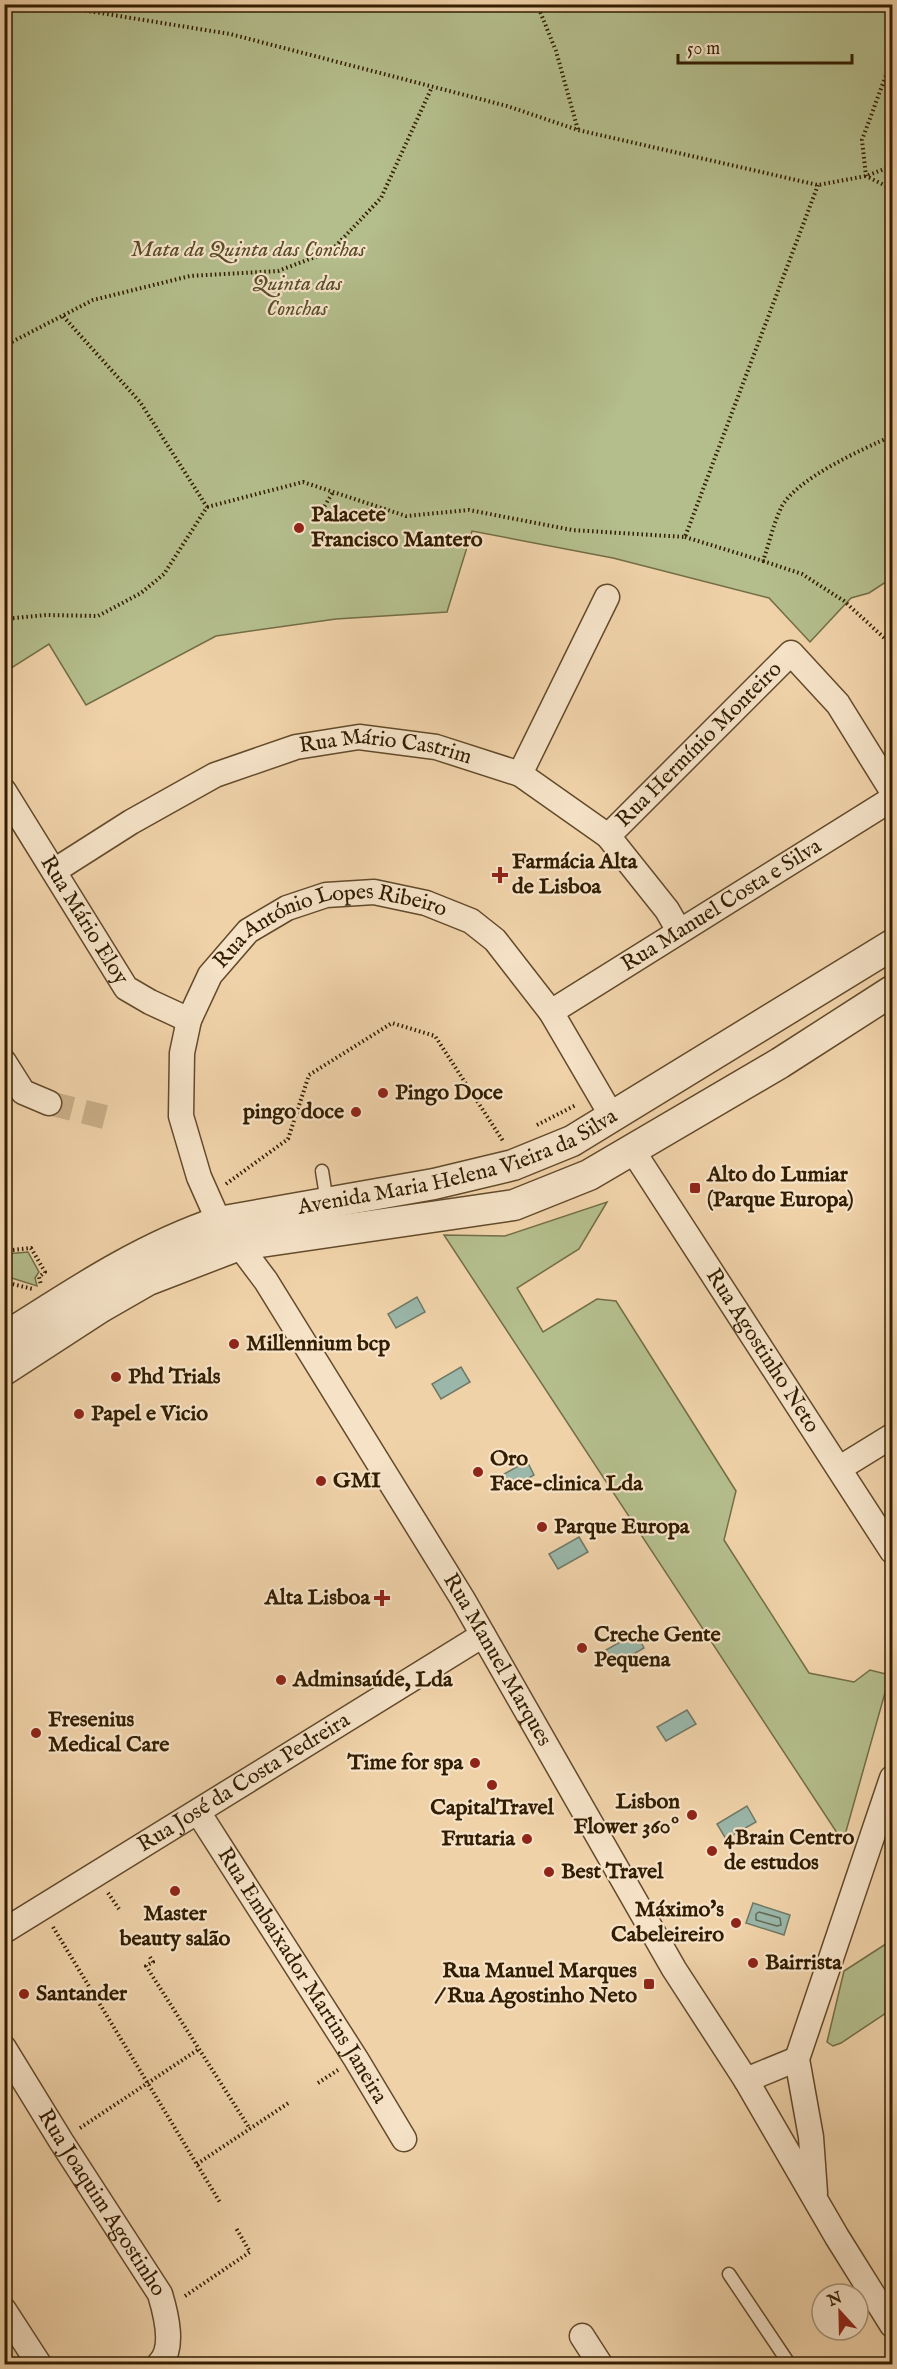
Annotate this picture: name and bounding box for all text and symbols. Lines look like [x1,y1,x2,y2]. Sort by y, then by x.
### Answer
scale bar [678,27,852,65]
text: 50 m [687,38,720,61]
park label: Mata da Quinta das Conchas [131,236,366,264]
park label: Quinta das Conchas [252,270,343,323]
place label: Palacete Francisco Mantero [311,501,483,554]
marker: Palacete Francisco Mantero [292,521,306,535]
street label: Rua Hermínio Monteiro [610,656,788,834]
street label: Rua Mário Castrim [297,723,475,772]
street label: Rua Manuel Costa e Silva [616,832,827,979]
place label: Farmácia Alta de Lisboa [512,848,638,901]
street label: Rua Mário Eloy [33,850,135,990]
marker: Farmácia Alta de Lisboa [493,868,507,882]
street label: Rua António Lopes Ribeiro [207,878,451,975]
place label: Pingo Doce [395,1079,503,1107]
marker: Pingo Doce [376,1086,390,1100]
place label: pingo doce [242,1098,344,1126]
street label: Avenida Maria Helena Vieira da Silva [294,1102,623,1222]
marker: pingo doce [349,1105,363,1119]
place label: Alto do Lumiar (Parque Europa) [706,1161,854,1214]
marker: Alto do Lumiar (Parque Europa) [688,1181,702,1195]
street label: Rua Agostinho Neto [699,1263,826,1438]
place label: Millennium bcp [246,1330,390,1358]
marker: Millennium bcp [227,1337,241,1351]
place label: Phd Trials [128,1363,221,1391]
marker: Phd Trials [109,1370,123,1384]
place label: Papel e Vicio [91,1400,208,1428]
marker: Papel e Vicio [72,1407,86,1421]
place label: Oro Face-clinica Lda [490,1445,643,1498]
marker: Oro Face-clinica Lda [471,1465,485,1479]
place label: GMI [333,1467,381,1495]
marker: GMI [314,1474,328,1488]
place label: Parque Europa [554,1513,690,1541]
marker: Parque Europa [535,1520,549,1534]
street label: Rua Manuel Marques [436,1568,558,1752]
place label: Alta Lisboa [264,1584,370,1612]
marker: Alta Lisboa [375,1591,389,1605]
place label: Creche Gente Pequena [594,1621,721,1674]
marker: Creche Gente Pequena [575,1641,589,1655]
place label: Adminsaúde, Lda [292,1666,453,1694]
marker: Adminsaúde, Lda [274,1673,288,1687]
place label: Fresenius Medical Care [48,1706,169,1759]
street label: Rua José da Costa Pedreira [133,1706,356,1859]
marker: Fresenius Medical Care [29,1726,43,1740]
place label: Time for spa [347,1749,463,1777]
marker: Time for spa [468,1756,482,1770]
marker: CapitalTravel [485,1778,499,1792]
place label: Lisbon Flower 360º [573,1788,680,1841]
place label: CapitalTravel [430,1794,555,1822]
marker: Lisbon Flower 360º [685,1808,699,1822]
place label: 4Brain Centro de estudos [724,1824,854,1877]
place label: Frutaria [441,1825,515,1853]
marker: Frutaria [520,1832,534,1846]
street label: Rua Embaixador Martins Janeira [211,1842,394,2109]
marker: 4Brain Centro de estudos [705,1844,719,1858]
place label: Best Travel [561,1858,664,1886]
marker: Best Travel [542,1865,556,1879]
marker: Master beauty salão [168,1884,182,1898]
place label: Máximo's Cabeleireiro [611,1896,724,1949]
place label: Master beauty salão [119,1900,230,1953]
marker: Máximo's Cabeleireiro [729,1916,743,1930]
place label: Bairrista [765,1949,842,1977]
marker: Bairrista [746,1956,760,1970]
place label: Rua Manuel Marques / Rua Agostinho Neto [434,1957,637,2010]
marker: Rua Manuel Marques / Rua Agostinho Neto [642,1977,656,1991]
place label: Santander [36,1980,128,2008]
marker: Santander [17,1987,31,2001]
street label: Rua Joaquim Agostinho [31,2104,172,2302]
north arrow [810,2282,870,2342]
text: N [824,2288,845,2312]

